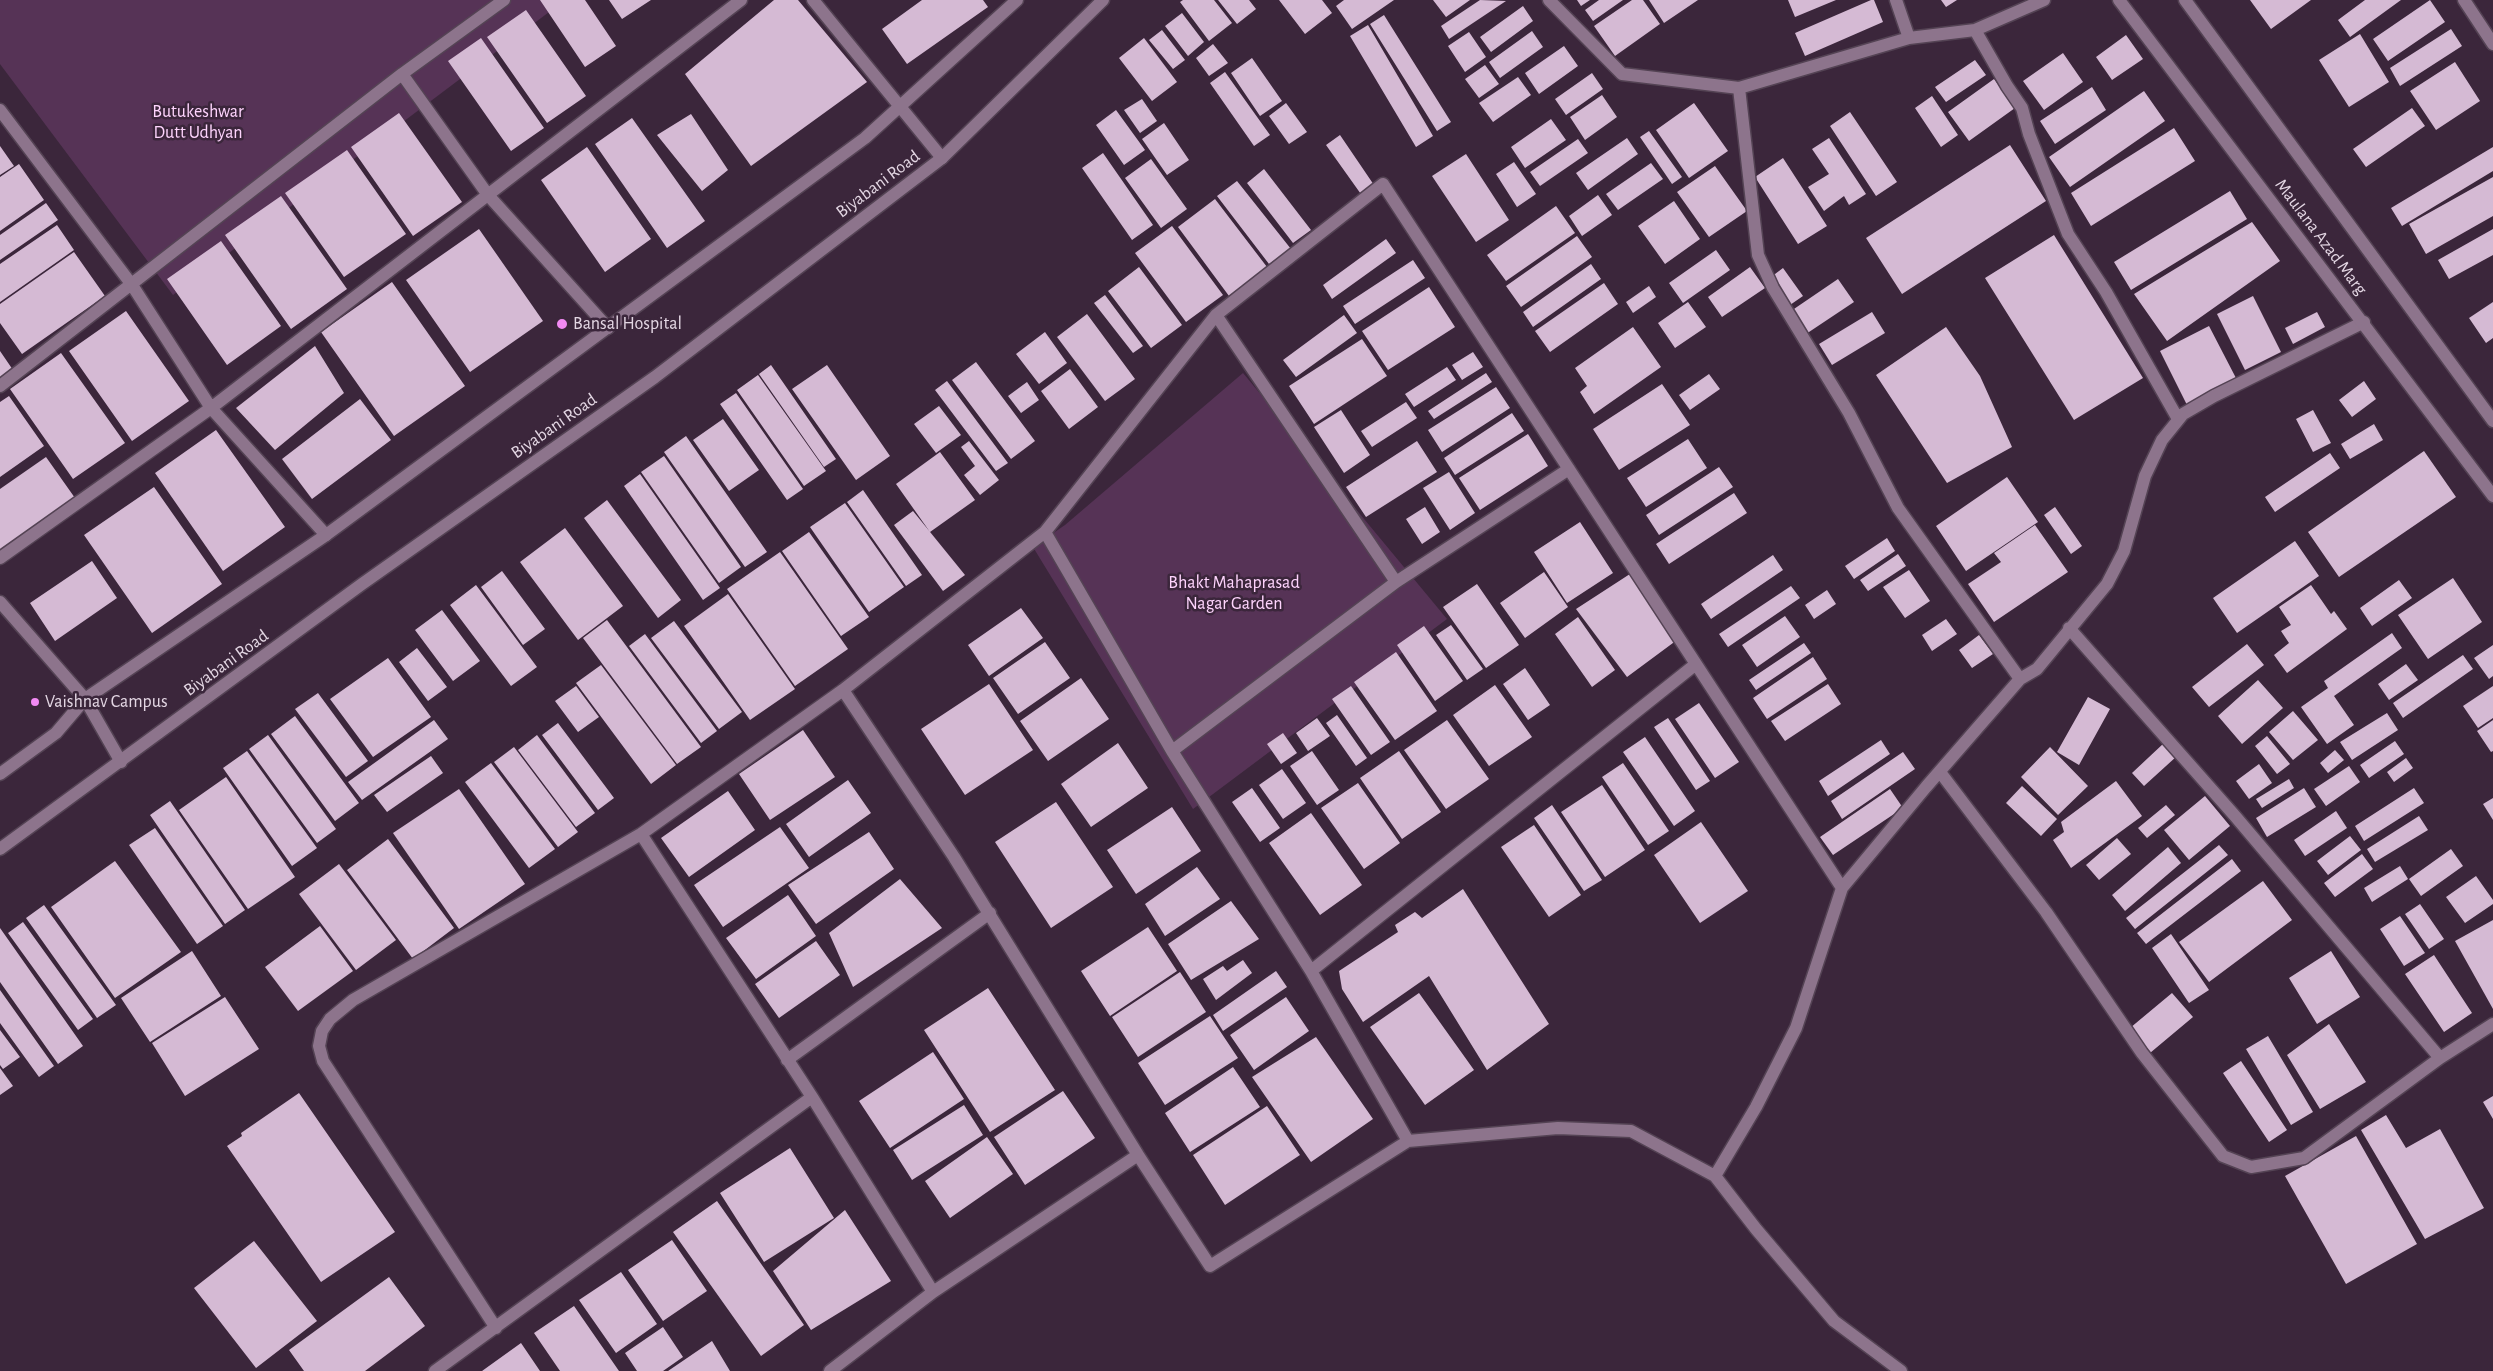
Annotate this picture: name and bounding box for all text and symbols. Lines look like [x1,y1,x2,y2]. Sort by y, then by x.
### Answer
park label: Butukeshwar Dutt Udhyan [152,101,244,144]
street label: Biyabani Road [832,145,924,223]
street label: Maulana Azad Marg [2270,175,2372,299]
place label: Bansal Hospital [573,313,682,335]
marker: Bansal Hospital [555,317,569,331]
street label: Biyabani Road [507,389,601,463]
park label: Bhakt Mahaprasad Nagar Garden [1168,572,1300,614]
street label: Biyabani Road [179,625,273,701]
place label: Vaishnav Campus [45,691,168,713]
marker: Vaishnav Campus [29,696,41,708]

